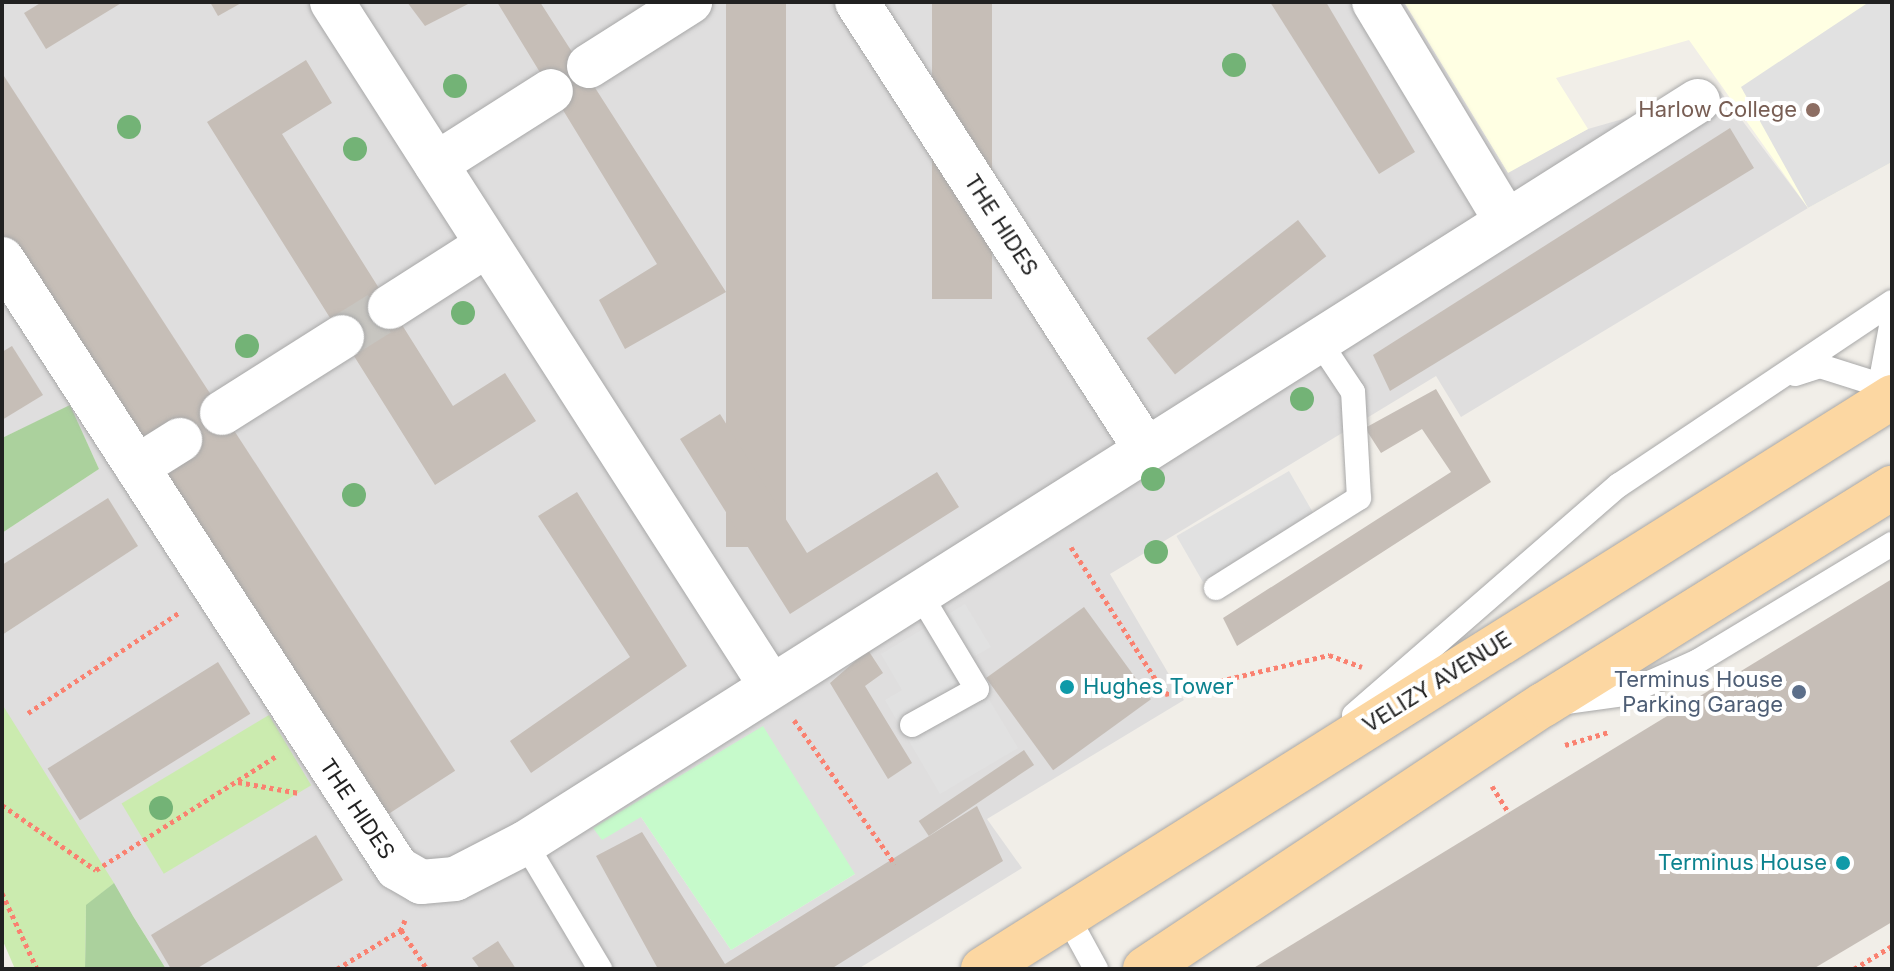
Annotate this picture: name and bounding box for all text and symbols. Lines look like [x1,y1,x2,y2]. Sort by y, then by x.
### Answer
place label: Harlow College [1638,97,1797,123]
marker: Harlow College [1804,101,1822,119]
street label: THE HIDES [958,169,1044,281]
street label: VELIZY AVENUE [1358,626,1516,738]
place label: Terminus House Parking Garage [1614,666,1783,718]
place label: Hughes Tower [1083,674,1233,700]
marker: Hughes Tower [1058,678,1076,696]
marker: Terminus House Parking Garage [1790,683,1808,701]
street label: THE HIDES [314,754,400,864]
place label: Terminus House [1658,850,1827,876]
marker: Terminus House [1834,854,1852,872]

